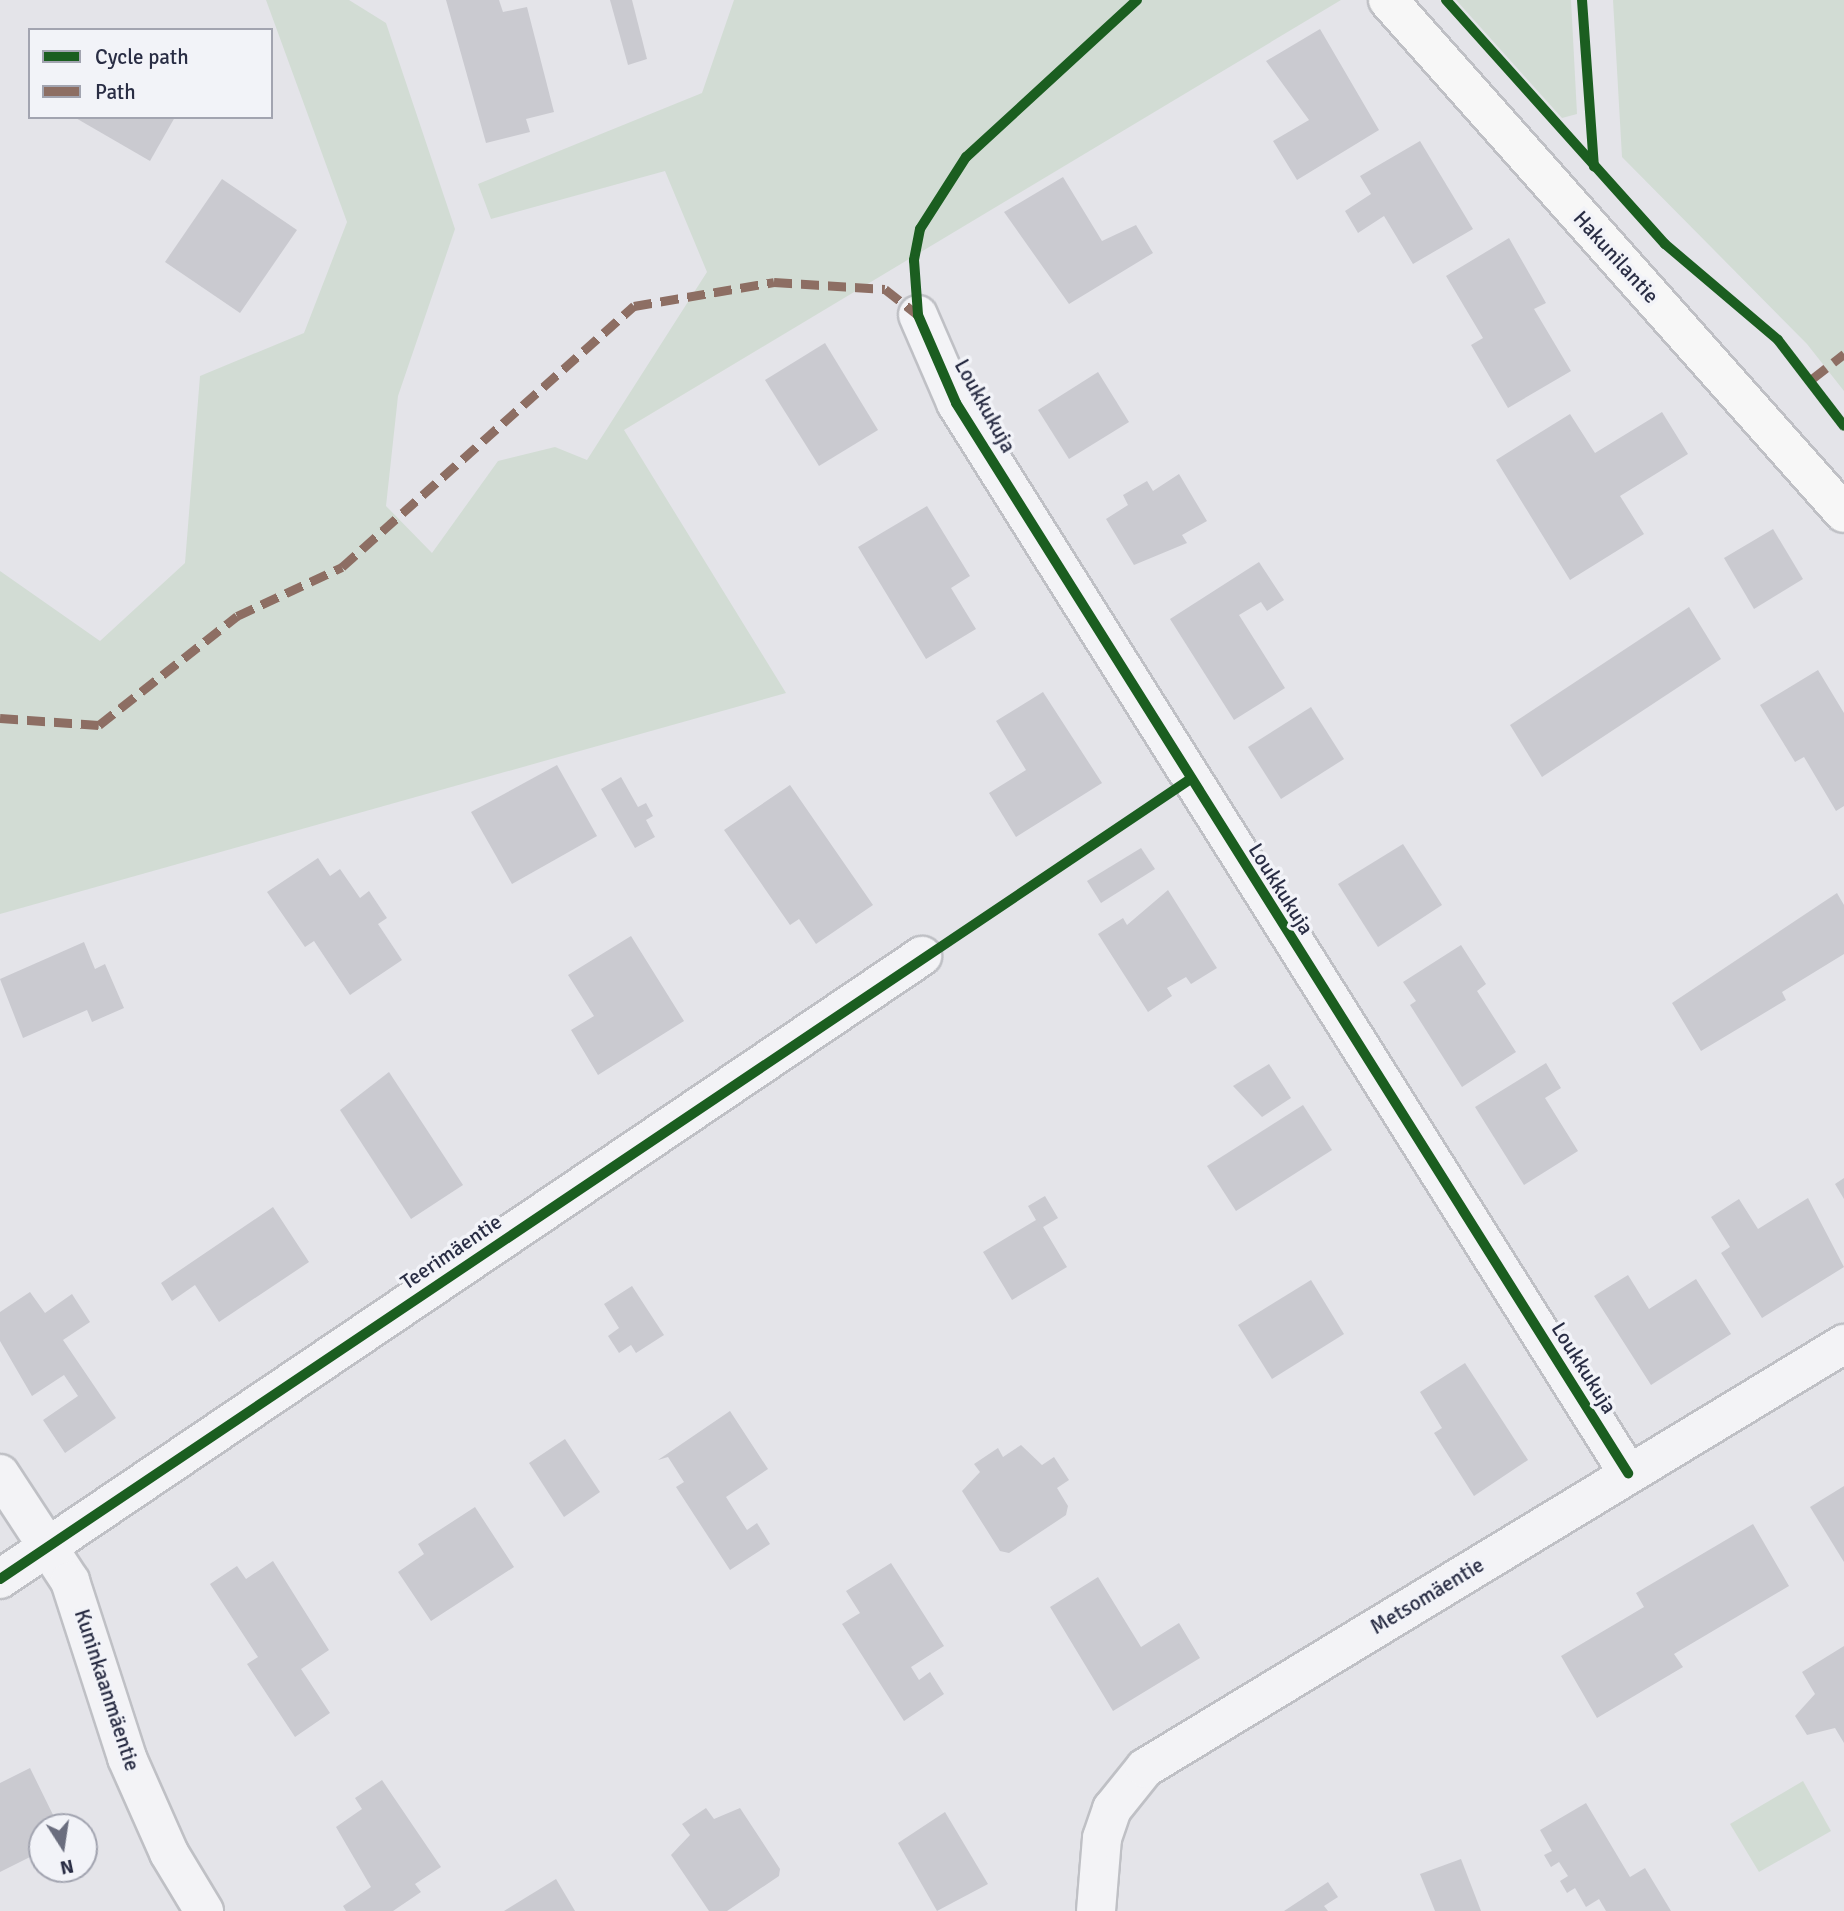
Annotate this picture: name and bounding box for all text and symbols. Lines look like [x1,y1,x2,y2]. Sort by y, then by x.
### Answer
legend [28,28,273,119]
text: Cycle path [95,44,189,70]
text: Path [95,79,136,105]
street label: Hakunilantie [1568,206,1664,308]
street label: Loukkukuja [949,355,1021,457]
street label: Loukkukuja [1243,839,1319,939]
street label: Teerimäentie [396,1209,506,1295]
street label: Loukkukuja [1546,1318,1622,1418]
street label: Metsomäentie [1366,1552,1488,1640]
street label: Kuninkaanmäentie [69,1606,145,1774]
north arrow [28,1813,98,1883]
text: N [58,1853,76,1880]

